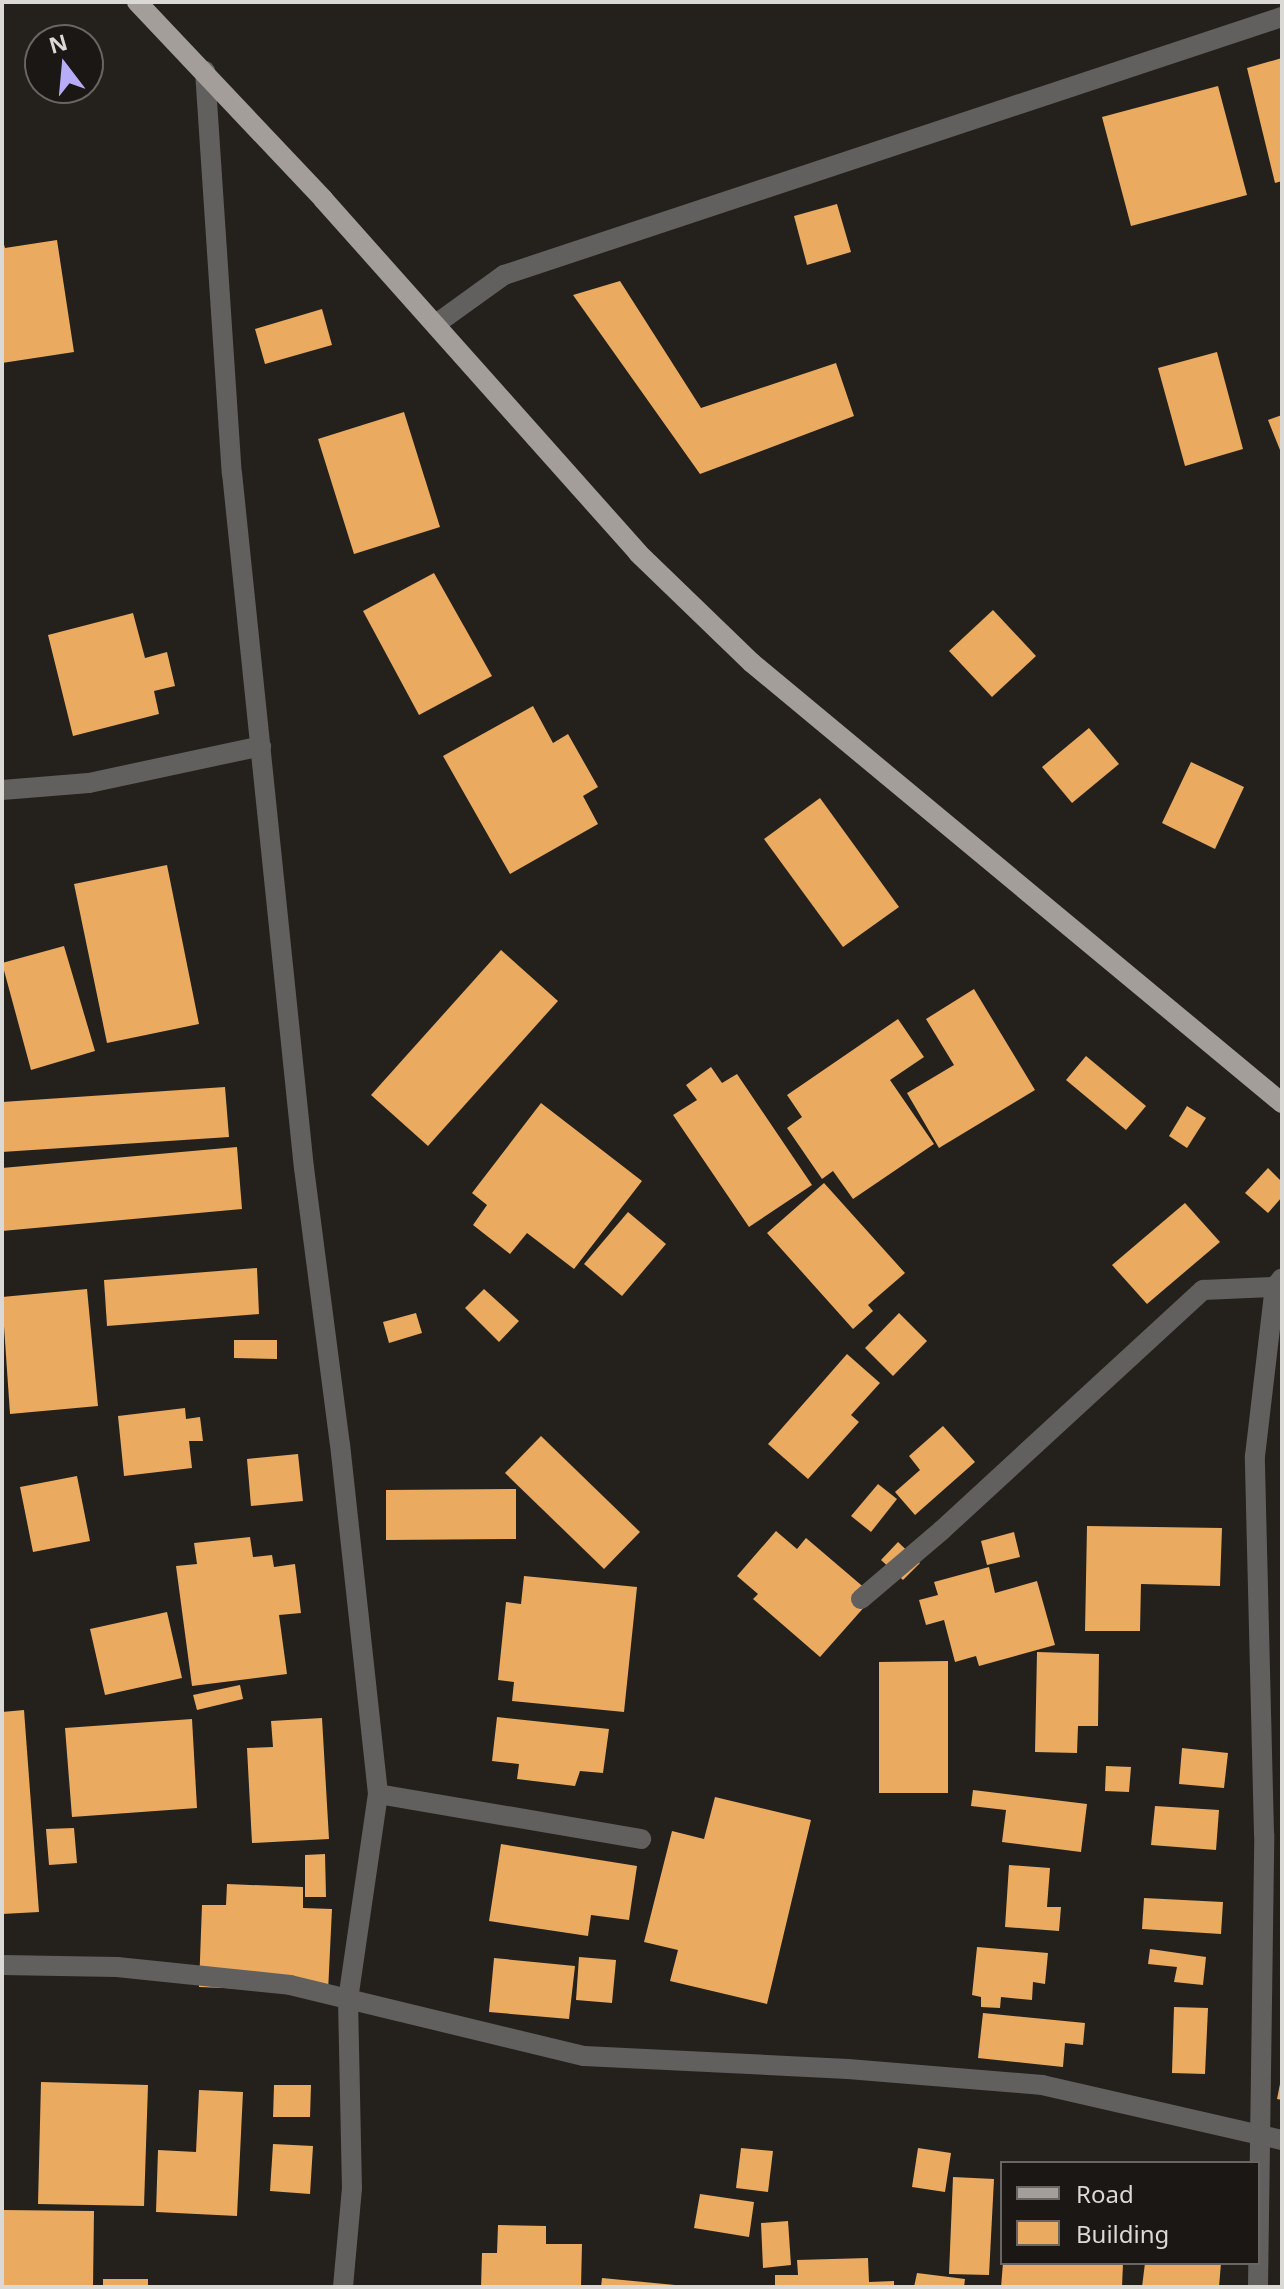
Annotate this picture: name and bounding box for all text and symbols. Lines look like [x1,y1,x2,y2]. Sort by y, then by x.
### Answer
north arrow [24,24,104,104]
text: N [45,26,71,60]
legend [1000,2161,1260,2265]
text: Road [1076,2177,1134,2210]
text: Building [1076,2217,1169,2250]

